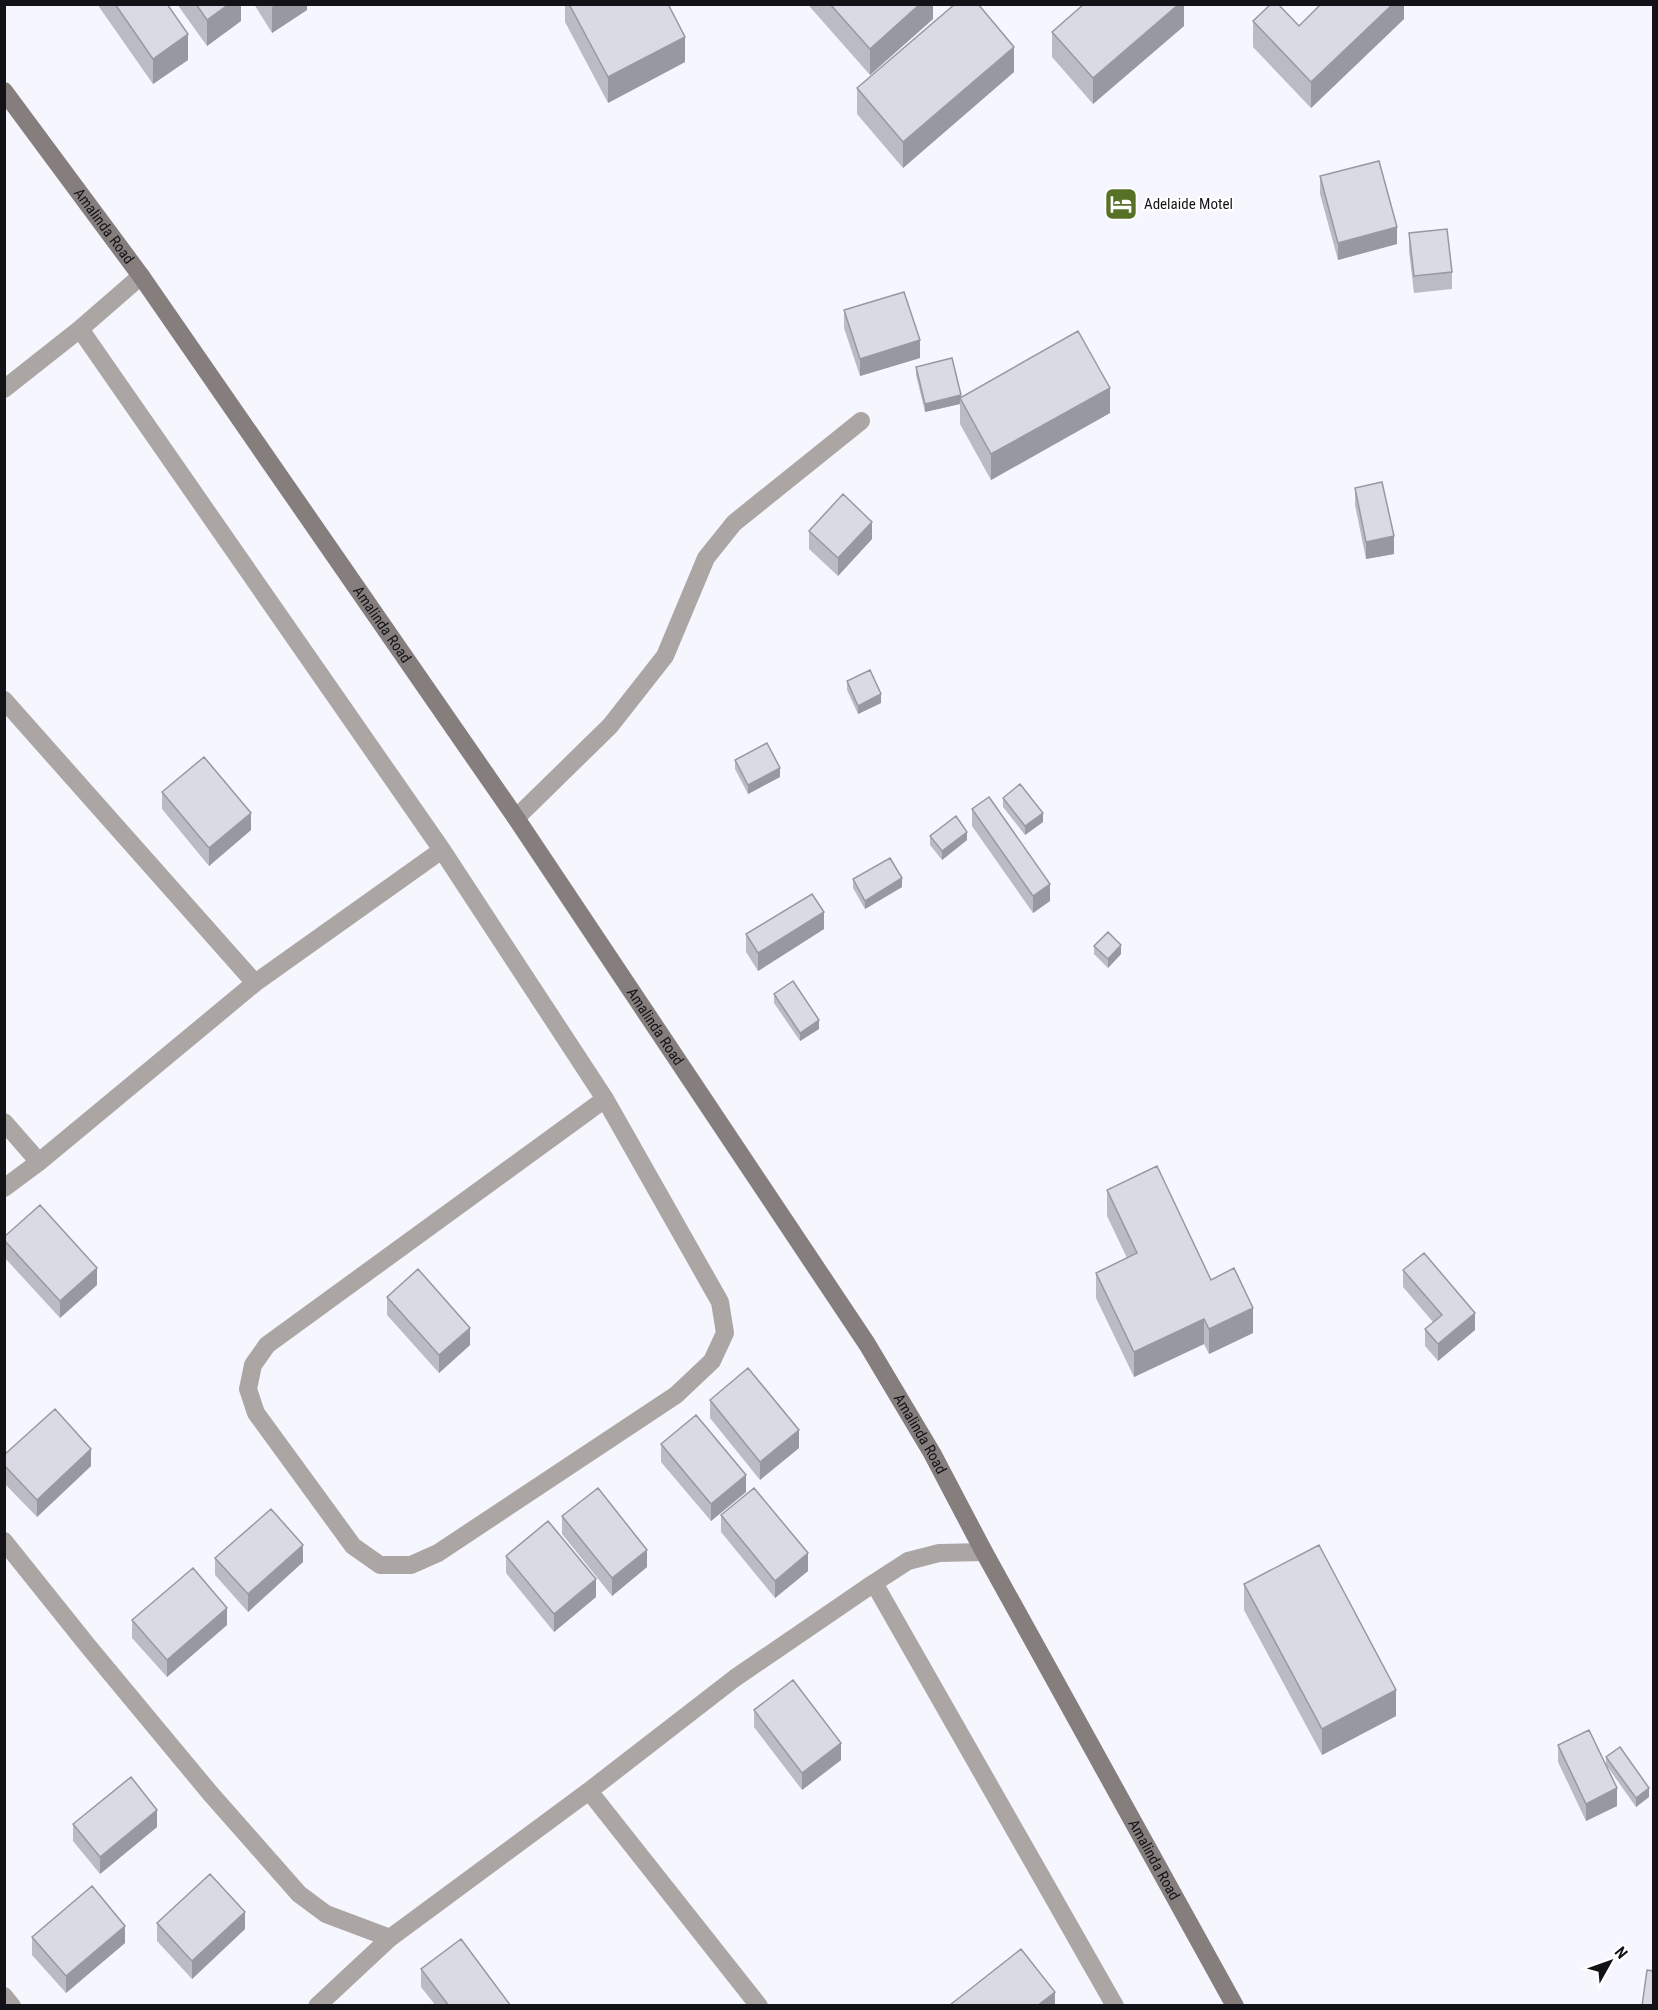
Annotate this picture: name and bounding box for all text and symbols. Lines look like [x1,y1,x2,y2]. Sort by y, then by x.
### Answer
street label: Amalinda Road [70,185,138,267]
hotel icon: Adelaide Motel [1103,186,1139,222]
place label: Adelaide Motel [1144,195,1233,213]
street label: Amalinda Road [349,583,415,666]
street label: Amalinda Road [623,984,688,1069]
street label: Amalinda Road [890,1391,950,1477]
street label: Amalinda Road [1125,1816,1184,1903]
north arrow [1580,1932,1640,1992]
text: N [1611,1943,1632,1963]

